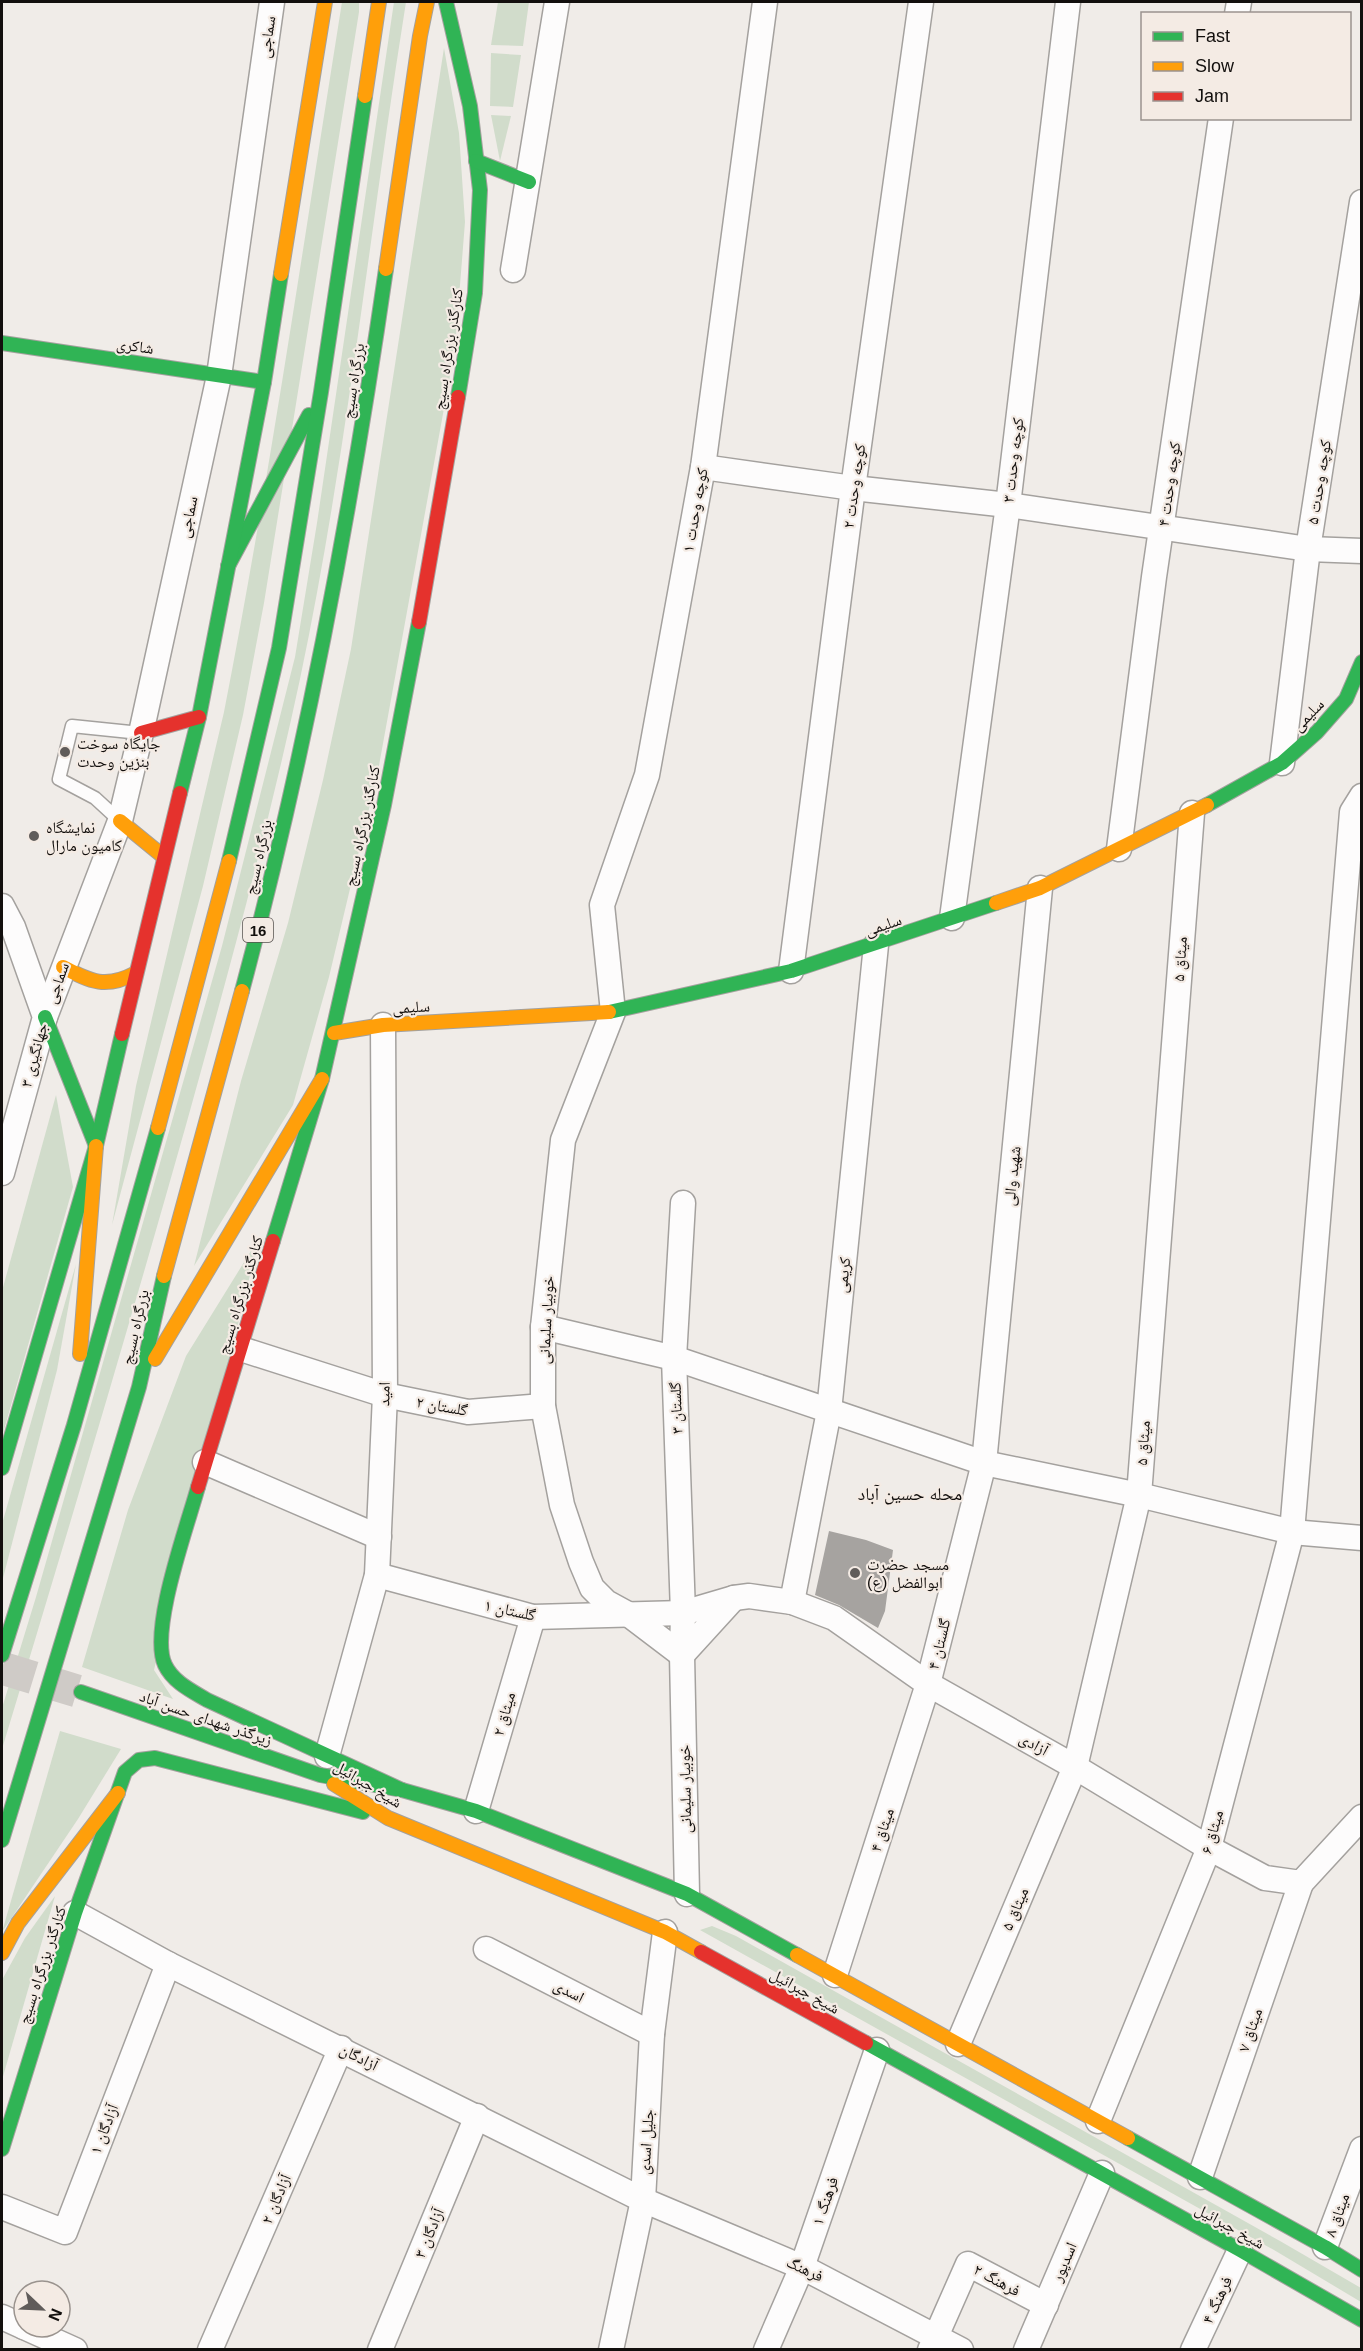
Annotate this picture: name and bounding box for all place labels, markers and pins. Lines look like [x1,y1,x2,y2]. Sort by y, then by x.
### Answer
place label: جایگاه سوخت بنزین وحدت [77,735,160,772]
marker: جایگاه سوخت بنزین وحدت [58,745,72,759]
place label: نمایشگاه کامیون مارال [46,819,122,856]
marker: نمایشگاه کامیون مارال [27,829,41,843]
place label: مسجد حضرت ابوالفضل (ع) [867,1556,949,1593]
marker: مسجد حضرت ابوالفضل (ع) [848,1566,862,1580]

